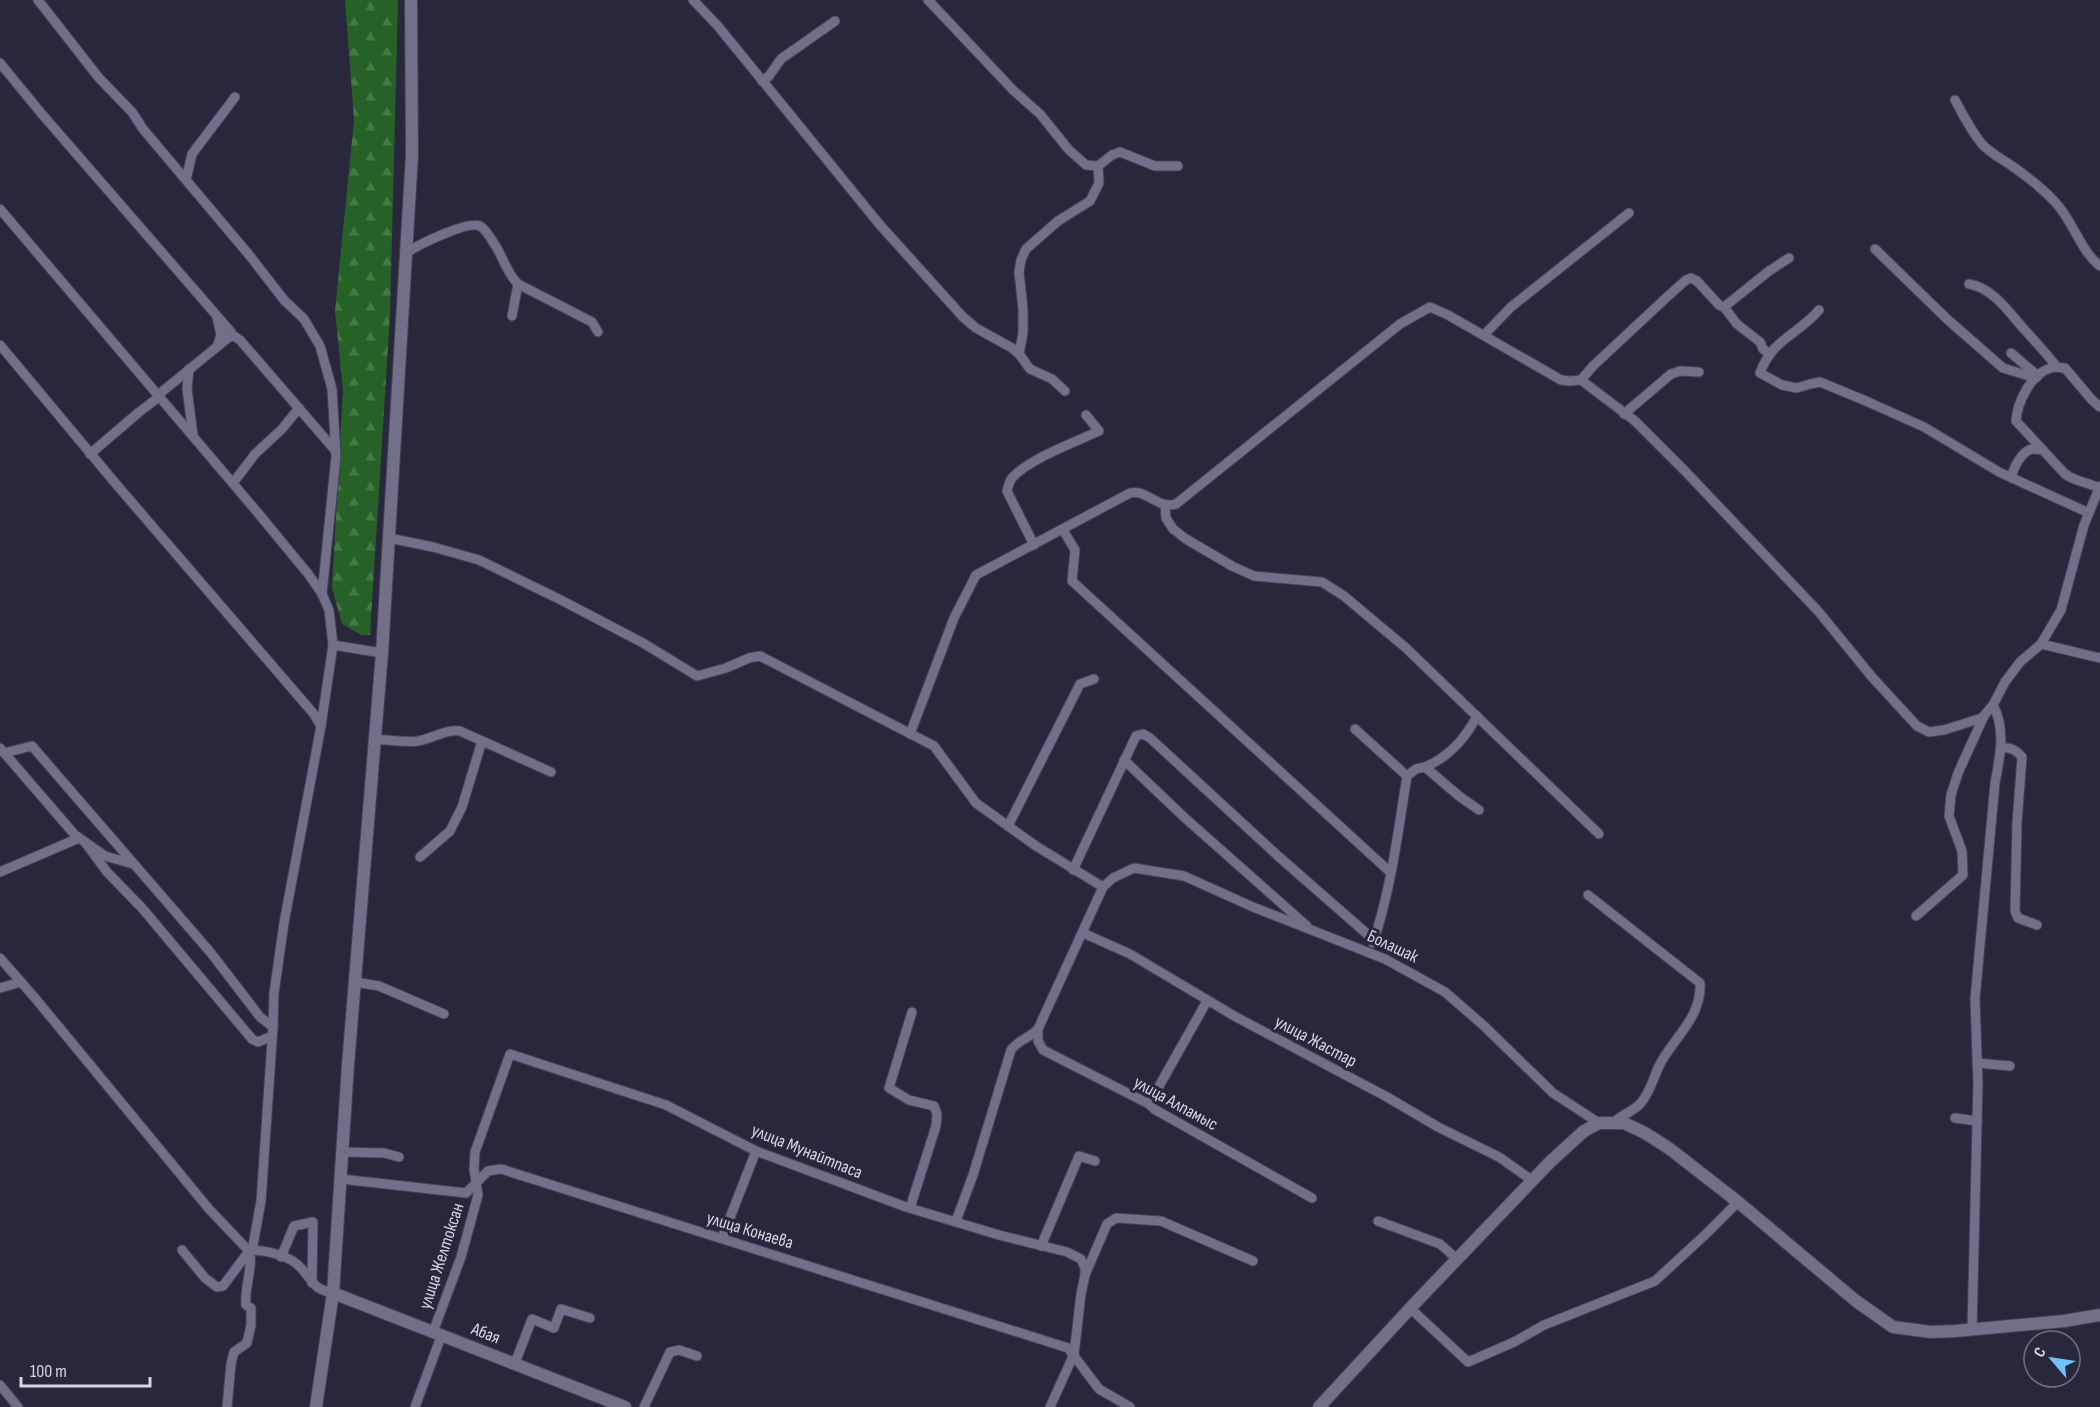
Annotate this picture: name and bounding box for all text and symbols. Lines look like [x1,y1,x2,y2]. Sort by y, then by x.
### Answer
street label: Болашак [1364,926,1422,967]
street label: улица Жастар [1271,1011,1360,1072]
street label: улица Алпамыс [1130,1072,1222,1135]
street label: улица Мунайтпаса [748,1120,865,1183]
street label: улица Желтоксан [414,1200,468,1312]
street label: улица Конаева [704,1207,796,1254]
street label: Абая [468,1318,503,1349]
north arrow [2022,1329,2082,1389]
text: С [2030,1344,2050,1361]
scale bar [21,1350,150,1388]
text: 100 m [30,1361,67,1382]

